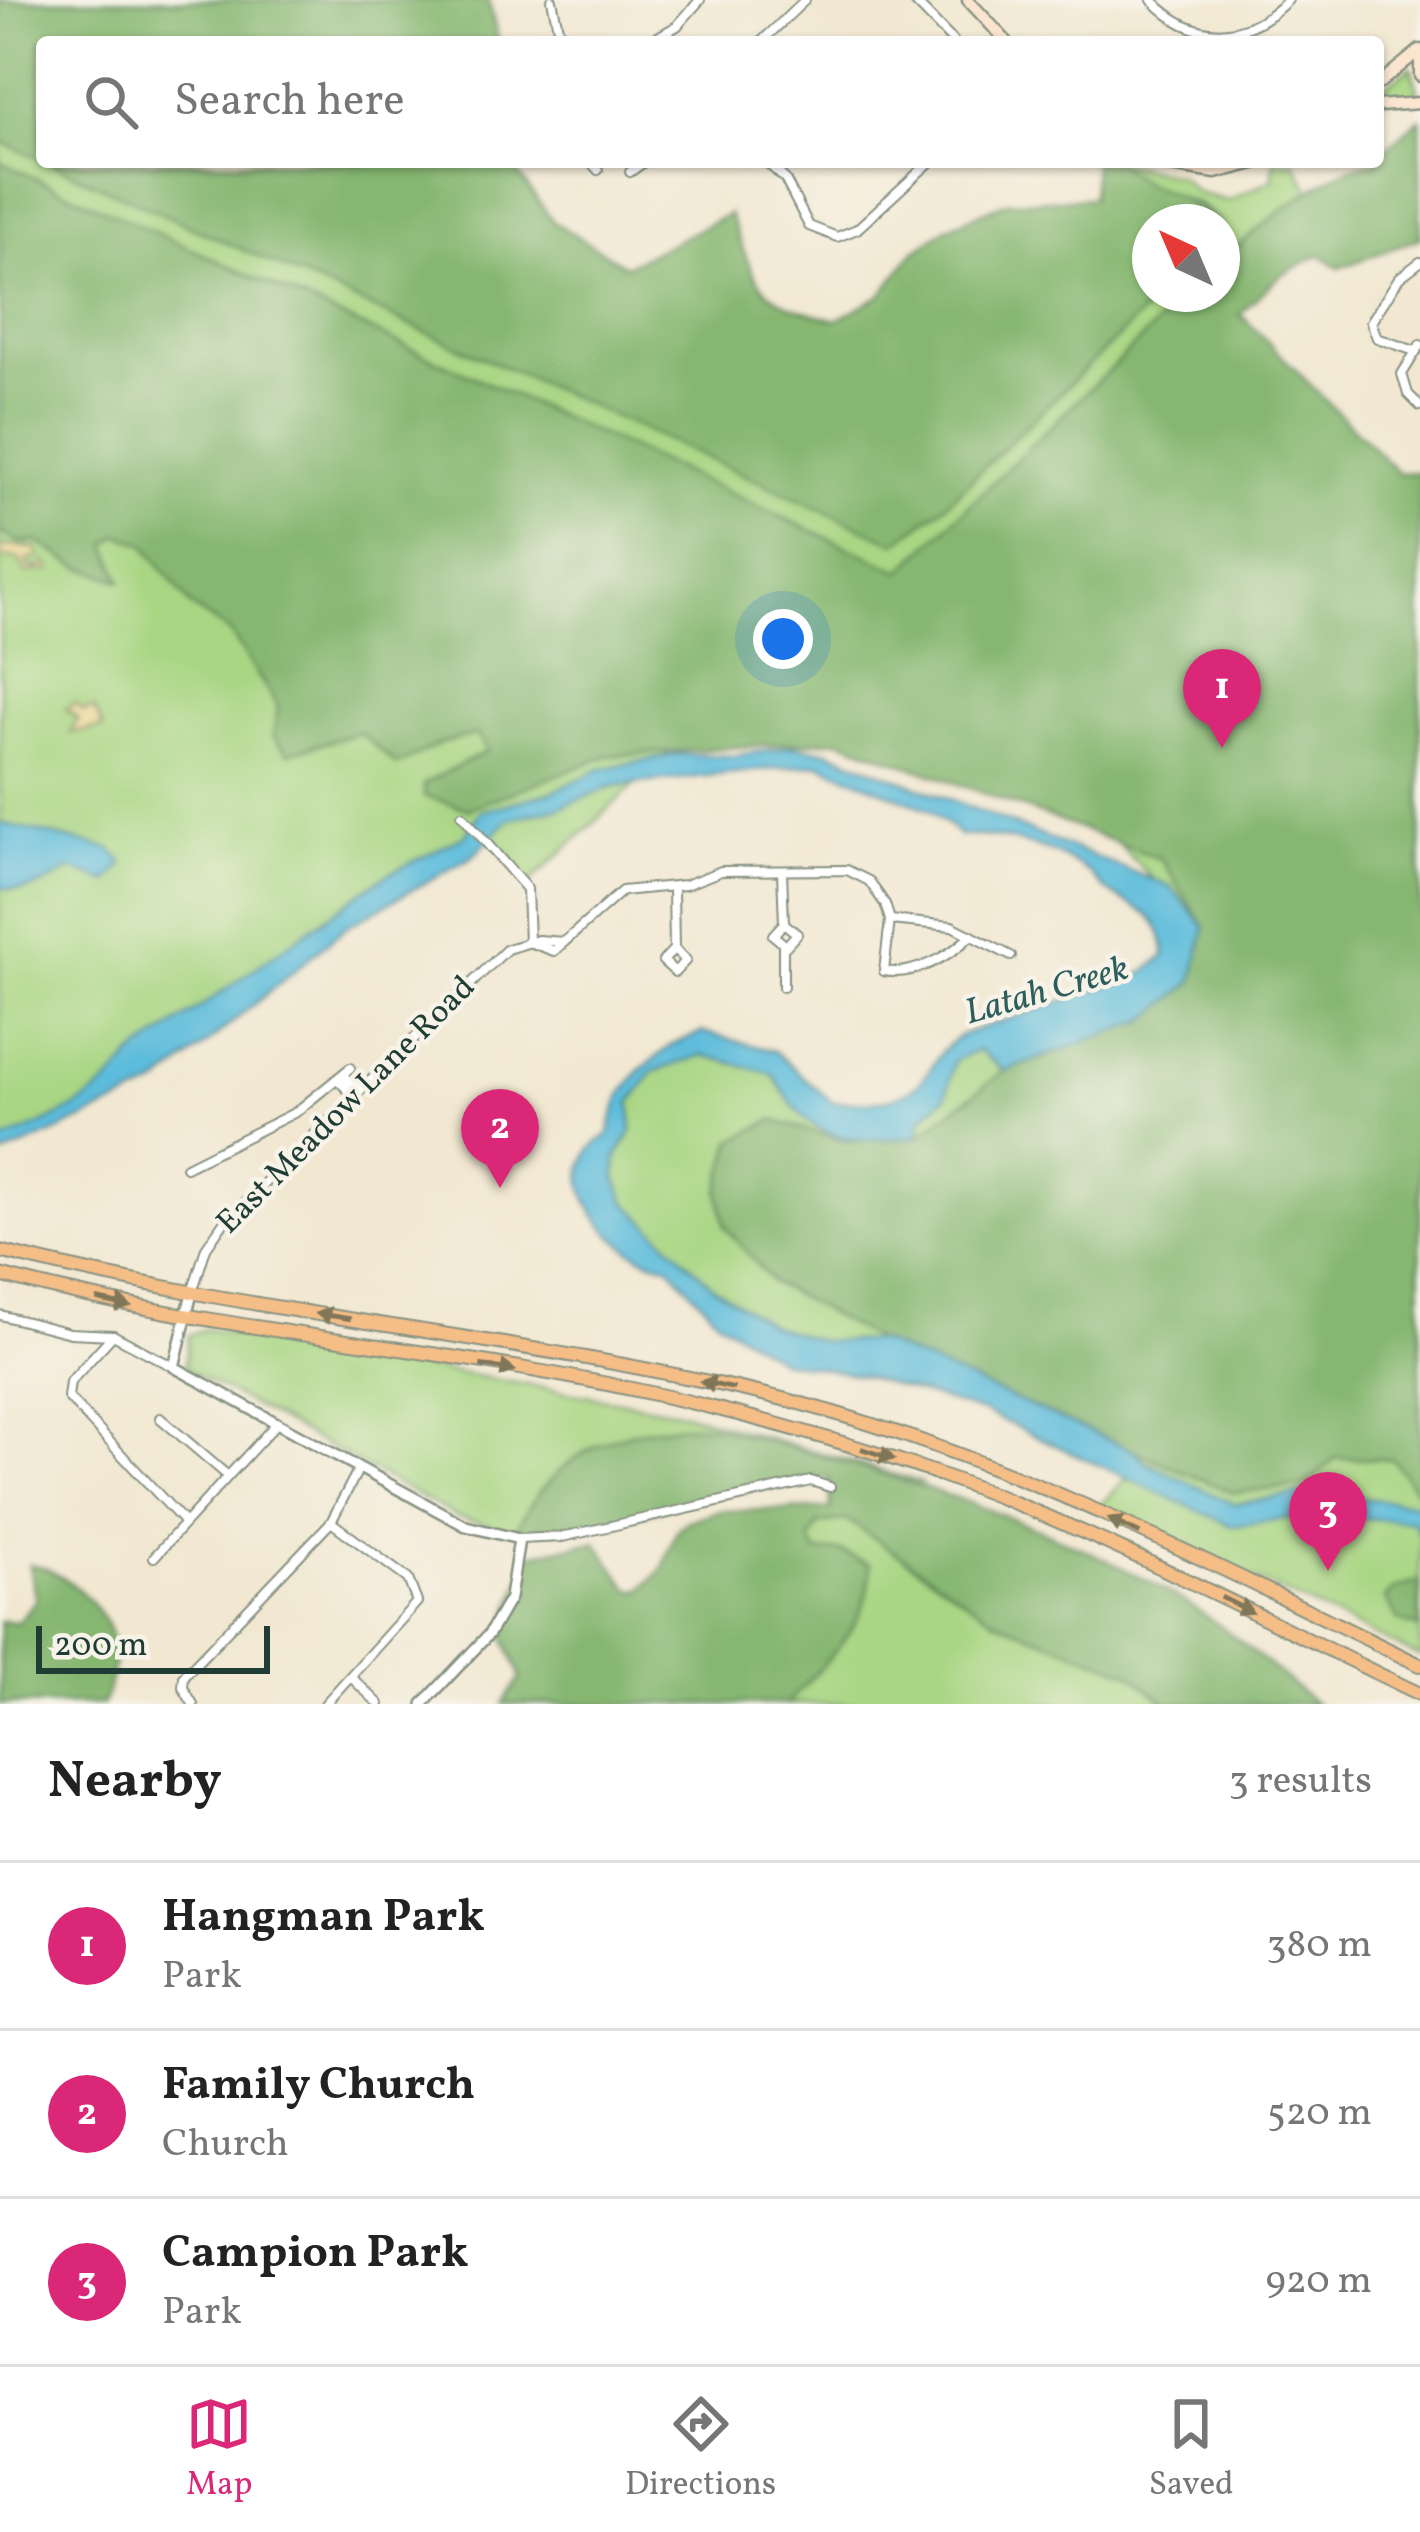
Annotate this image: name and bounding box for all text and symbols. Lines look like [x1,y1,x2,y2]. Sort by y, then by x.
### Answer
search box [36,36,1384,168]
icon: search [78,69,144,135]
text: Search here [174,71,405,134]
north arrow [1132,204,1240,312]
your location [753,609,813,669]
pin: 1 [1183,649,1261,748]
water label: Latah Creek [959,945,1135,1039]
street label: East Meadow Lane Road [207,966,487,1246]
pin: 2 [461,1089,539,1188]
one-way arrow [95,1294,133,1313]
one-way arrow [314,1306,351,1325]
one-way arrow [480,1359,517,1378]
one-way arrow [697,1374,735,1393]
one-way arrow [860,1445,897,1464]
pin: 3 [1289,1472,1367,1571]
one-way arrow [1106,1516,1141,1536]
one-way arrow [1220,1595,1254,1615]
scale bar [36,1620,270,1673]
text: 200 m [54,1624,148,1670]
text: Nearby [48,1747,222,1818]
text: 3 results [1229,1755,1372,1809]
text: Hangman Park [162,1887,485,1950]
text: 1 [79,1919,95,1973]
text: 380 m [1266,1919,1372,1973]
text: Park [162,1950,242,2004]
text: Family Church [162,2055,475,2118]
text: 2 [77,2087,97,2141]
text: 520 m [1267,2087,1372,2141]
text: Church [162,2118,289,2172]
text: Campion Park [162,2223,469,2286]
text: 3 [77,2255,97,2309]
text: 920 m [1265,2255,1372,2309]
text: Park [162,2286,242,2340]
tab: Map [186,2391,252,2509]
tab: Directions [625,2391,776,2509]
tab: Saved [1149,2391,1234,2509]

